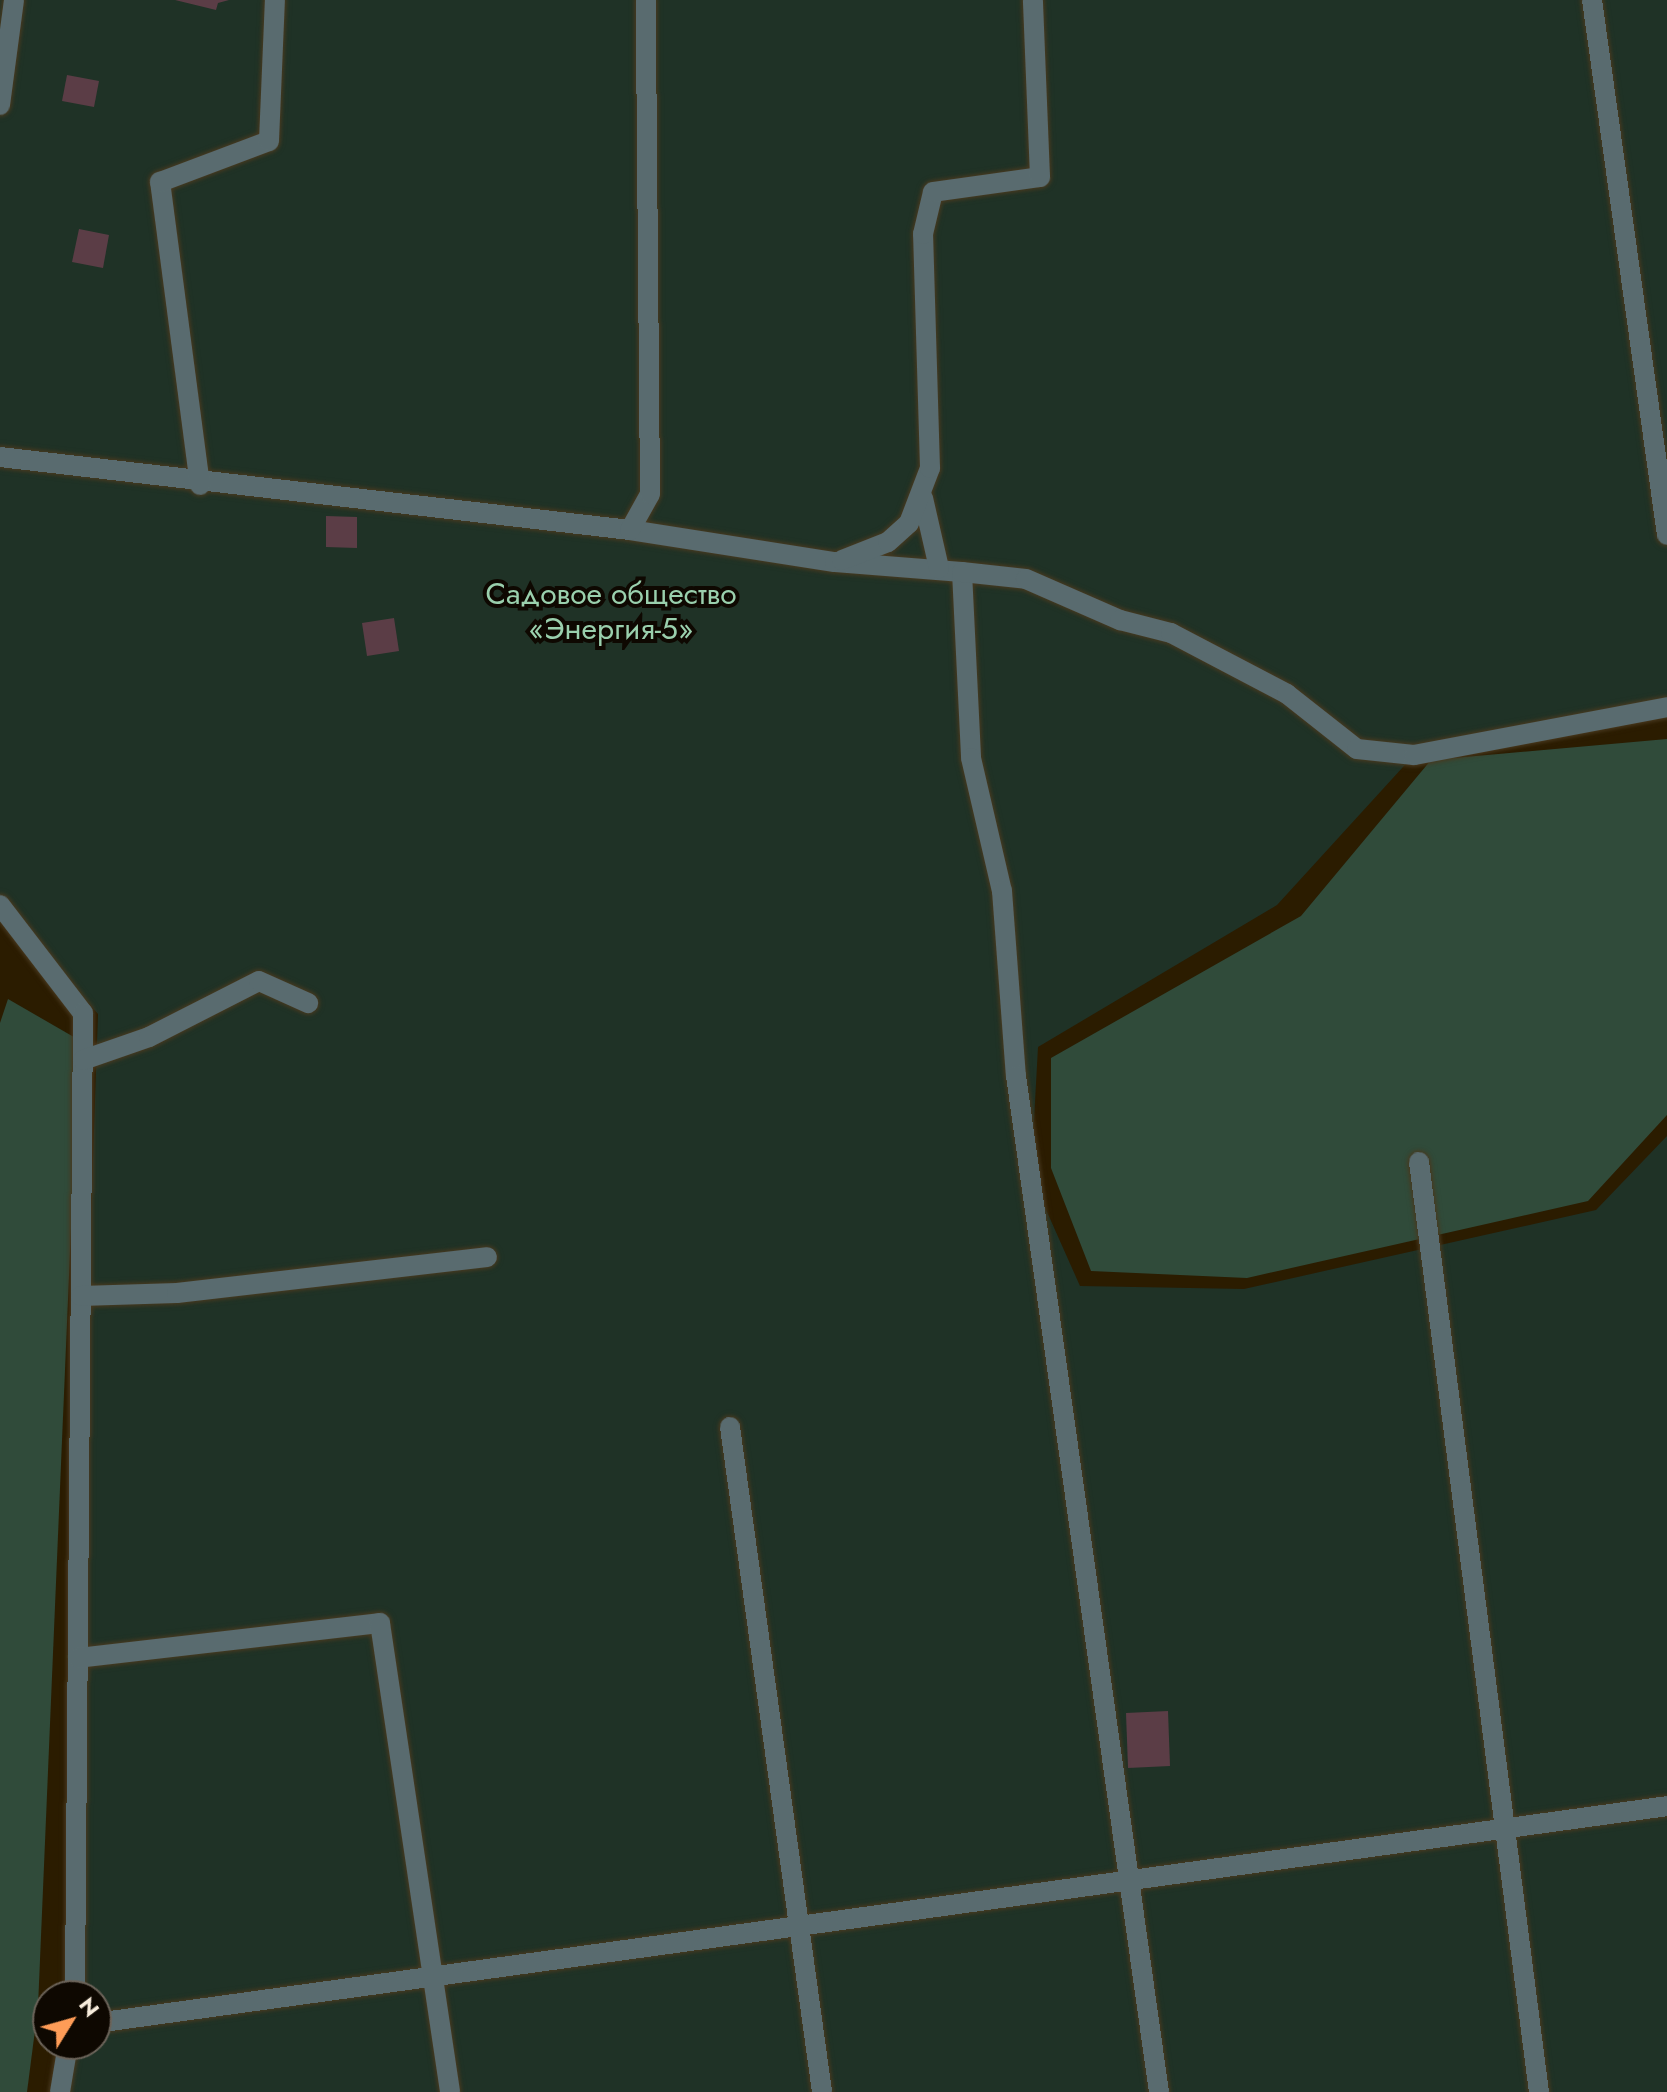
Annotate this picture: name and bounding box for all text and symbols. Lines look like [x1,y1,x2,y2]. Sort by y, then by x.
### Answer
park label: Садовое общество «Энергия-5» [485,576,737,646]
north arrow [32,1980,112,2060]
text: N [72,1990,108,2023]

